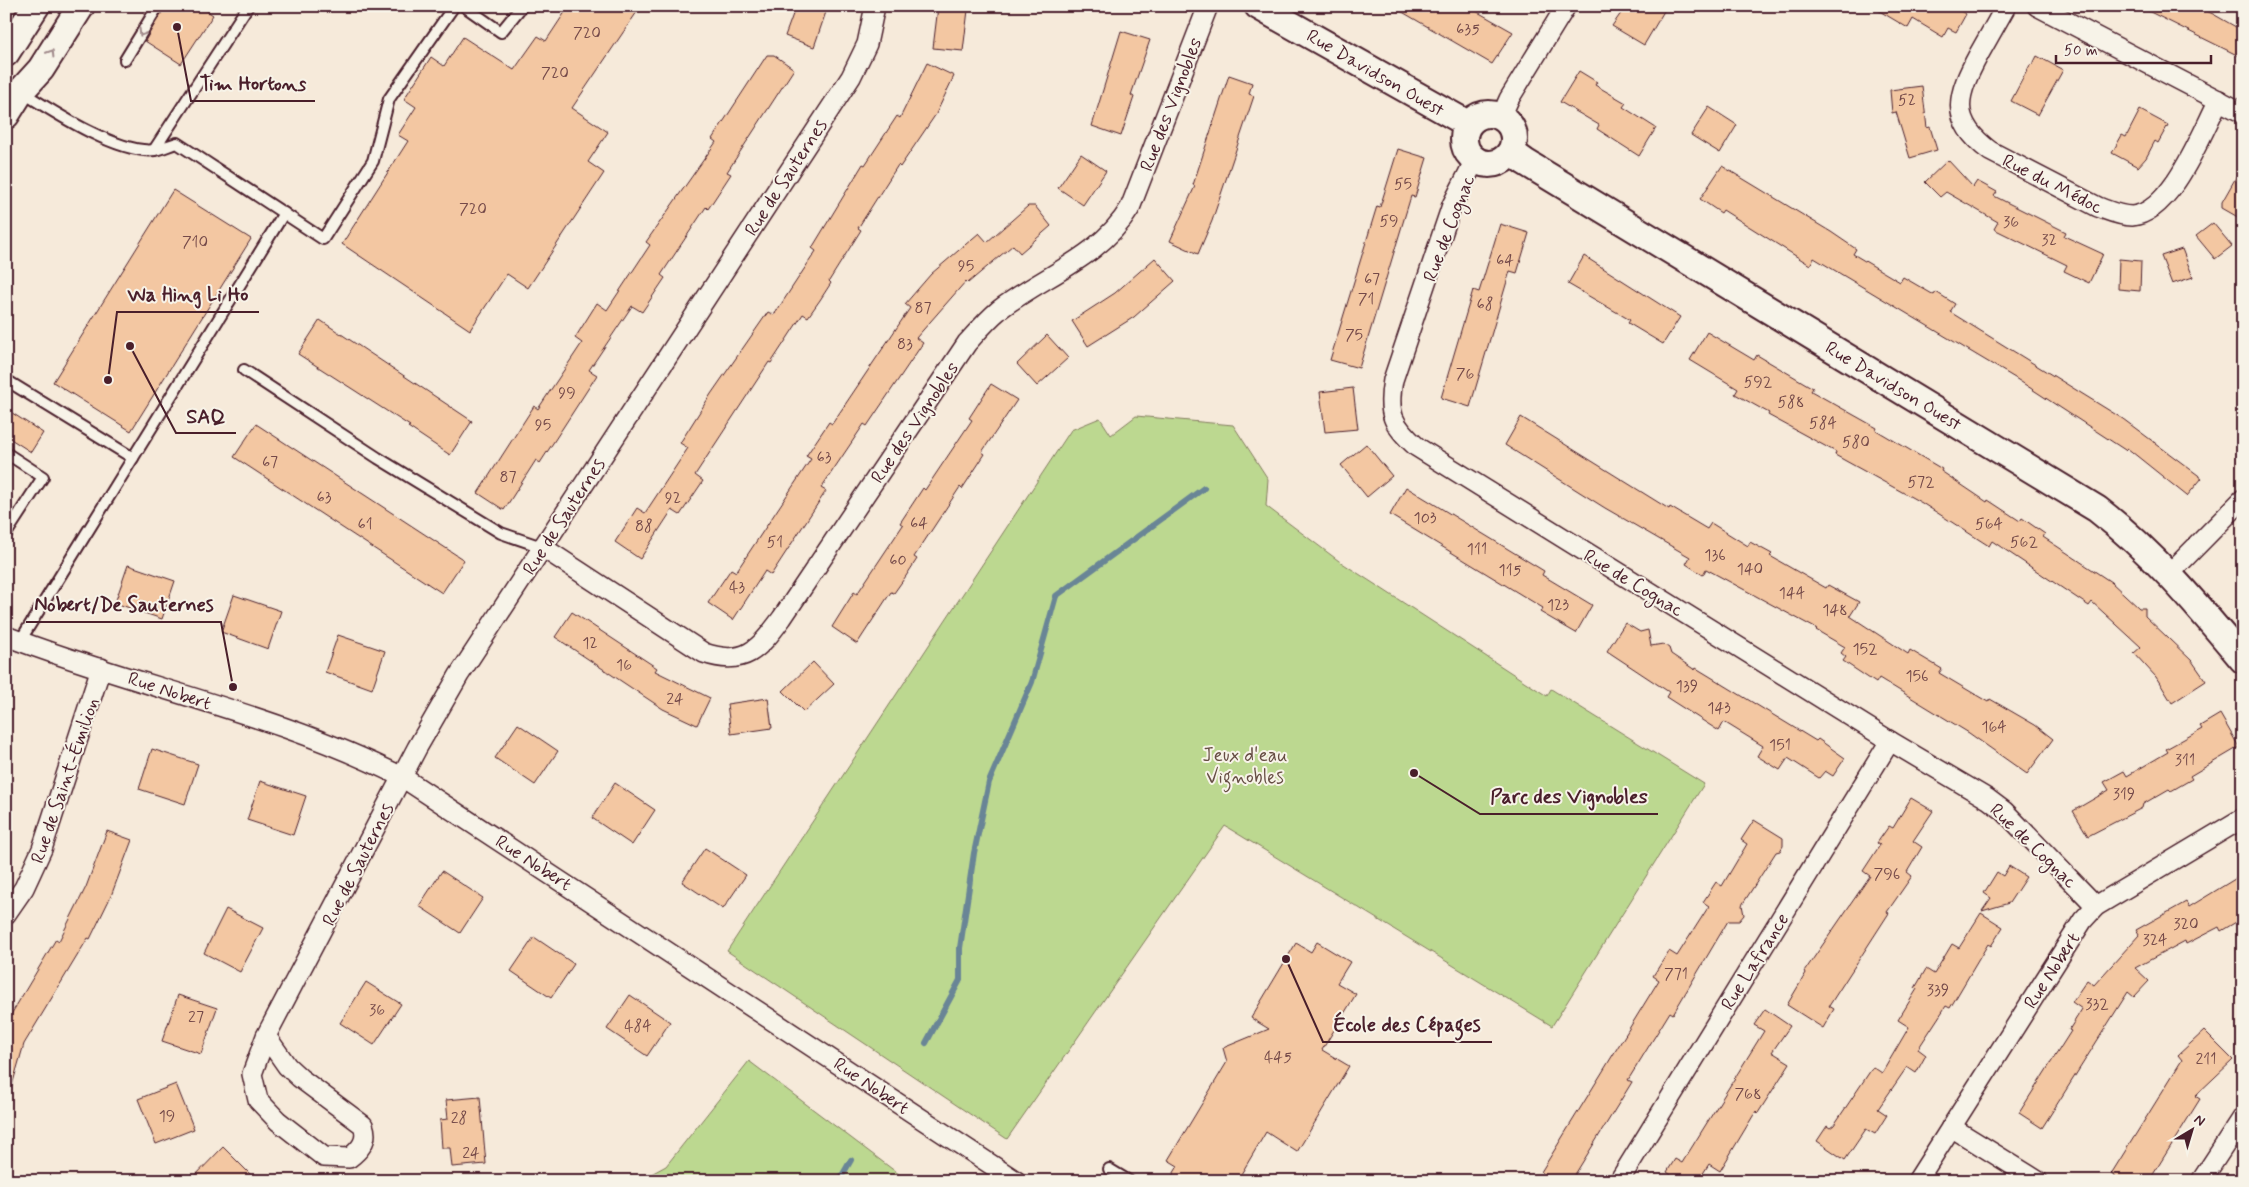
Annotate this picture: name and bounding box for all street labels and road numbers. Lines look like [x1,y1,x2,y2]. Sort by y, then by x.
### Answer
street label: Rue Davidson Ouest [1302,24,1449,123]
street label: Rue des Vignobles [1134,34,1209,175]
street label: Rue de Sauternes [739,115,833,241]
street label: Rue du Médoc [1998,148,2107,220]
street label: Rue de Cognac [1418,171,1483,286]
street label: Rue Davidson Ouest [1820,336,1966,437]
street label: Rue des Vignobles [865,357,966,489]
street label: Rue de Sauternes [517,454,611,580]
street label: Rue de Cognac [1578,544,1688,625]
street label: Rue Nobert [125,666,214,717]
street label: Rue de Saint-Émilion [24,694,106,867]
street label: Rue de Cognac [1983,798,2082,896]
street label: Rue de Sauternes [317,799,400,930]
street label: Rue Nobert [490,829,576,897]
street label: Rue Lafrance [1715,908,1795,1015]
street label: Rue Nobert [2018,928,2086,1014]
street label: Rue Nobert [828,1052,914,1121]

